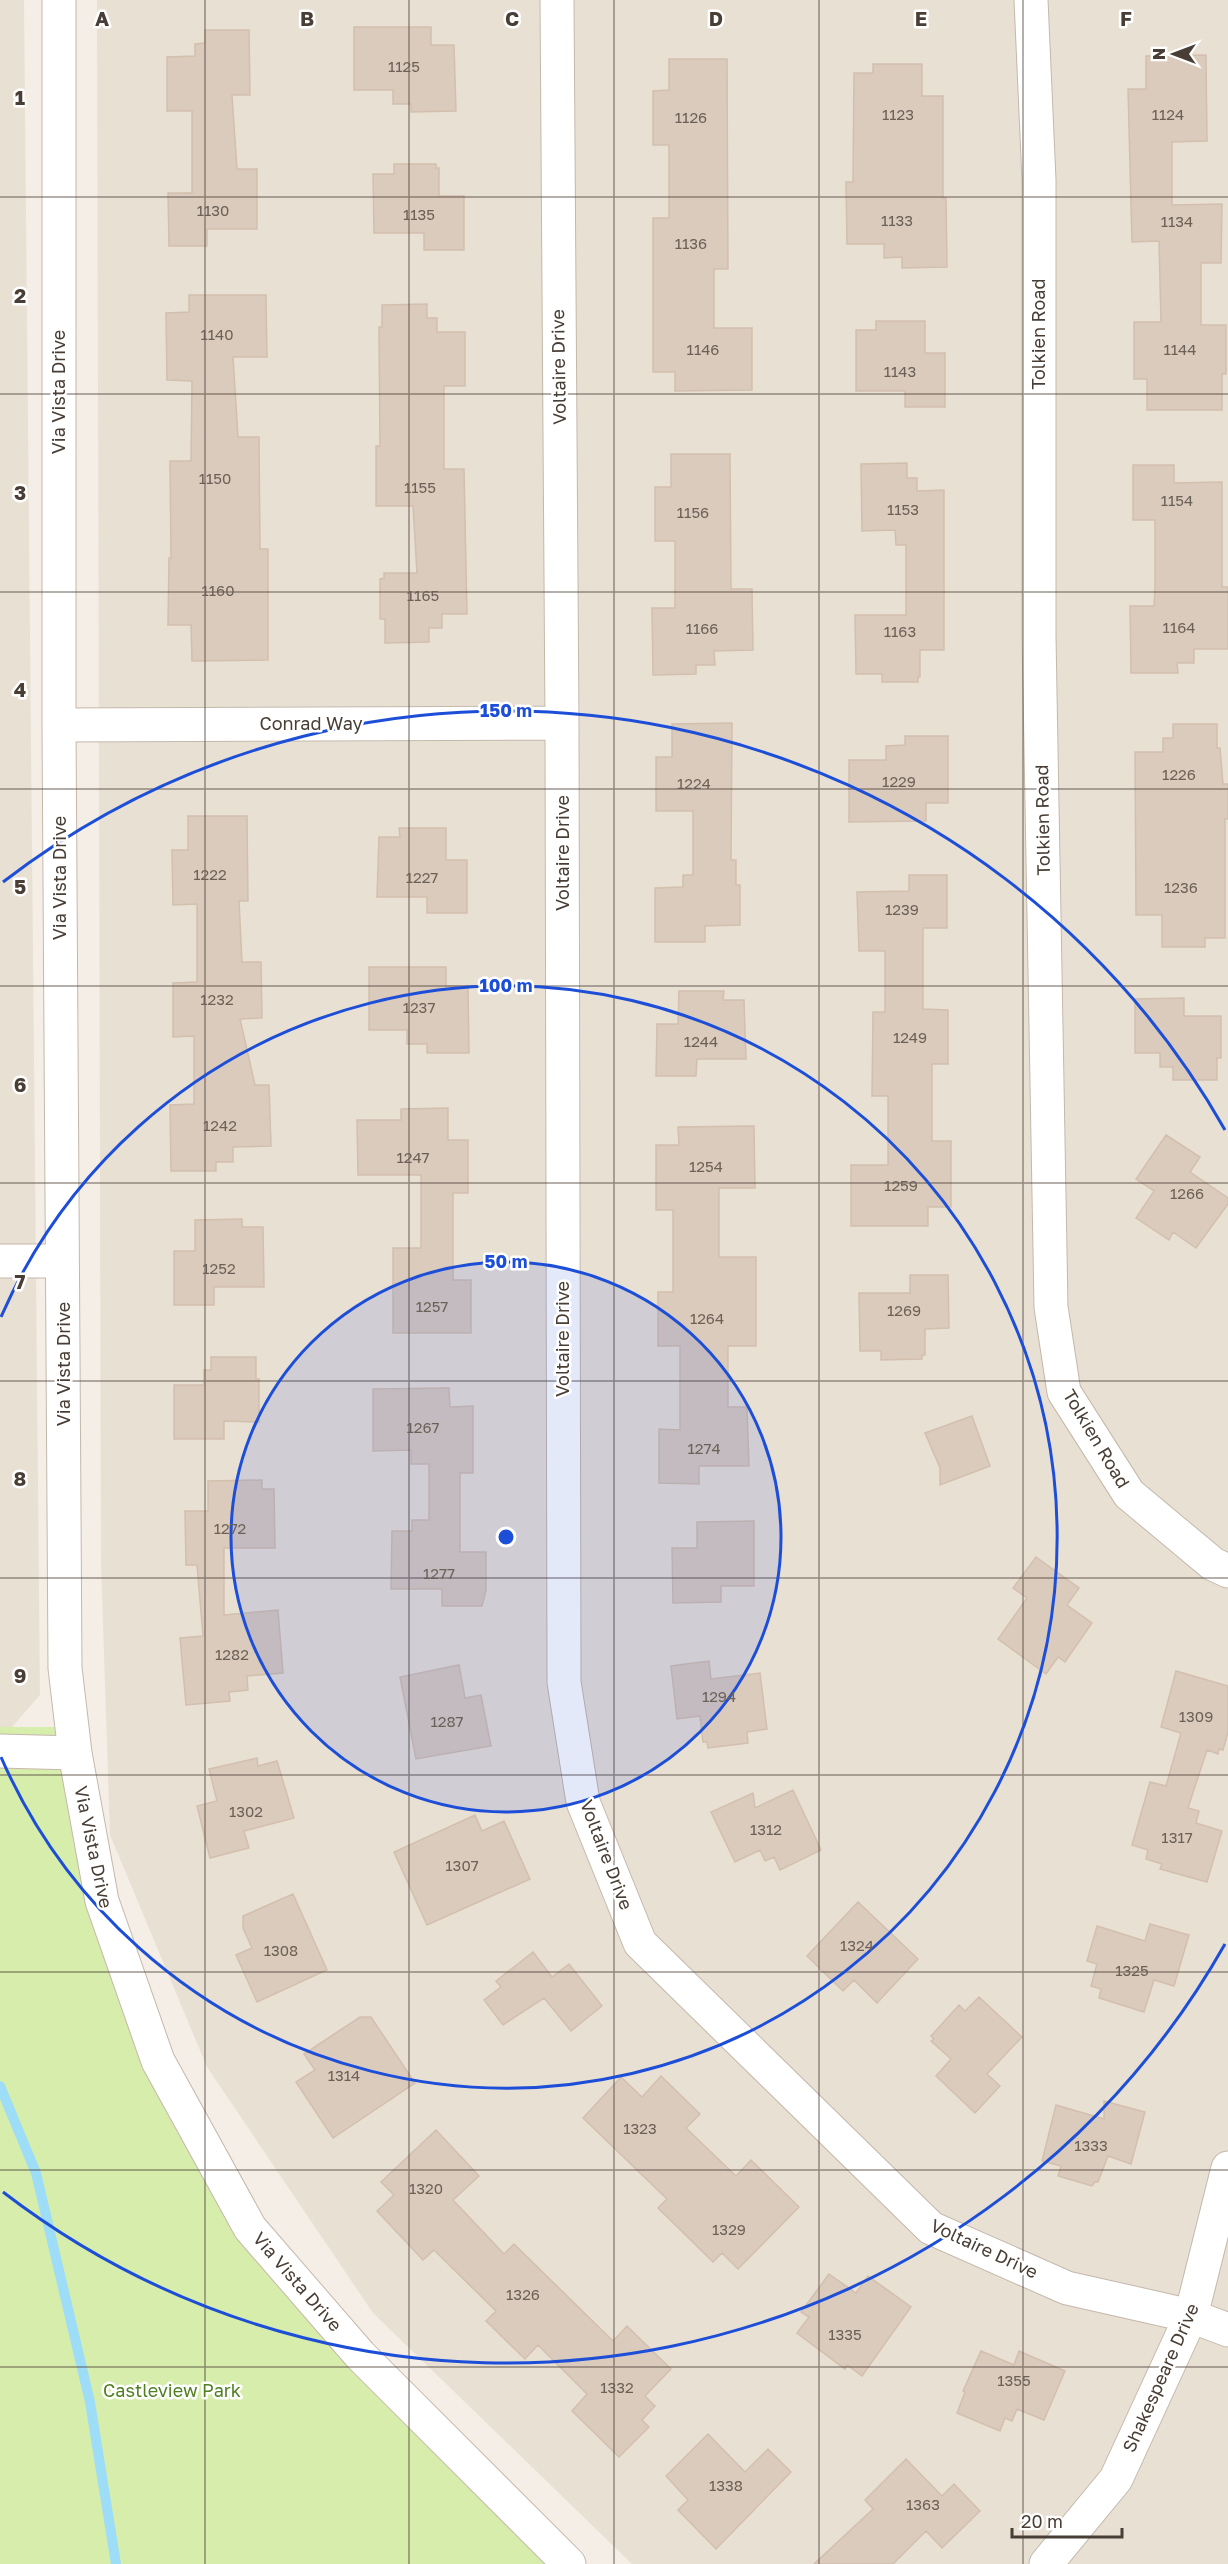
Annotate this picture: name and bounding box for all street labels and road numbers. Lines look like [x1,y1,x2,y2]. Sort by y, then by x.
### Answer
street label: Tolkien Road [1027,278,1049,390]
street label: Voltaire Drive [546,309,570,425]
street label: Via Vista Drive [47,330,69,454]
street label: Conrad Way [259,712,363,734]
street label: Tolkien Road [1030,764,1054,876]
street label: Voltaire Drive [551,795,573,911]
street label: Via Vista Drive [48,816,70,940]
street label: Voltaire Drive [551,1281,573,1397]
street label: Via Vista Drive [52,1302,74,1426]
street label: Tolkien Road [1059,1385,1135,1492]
street label: Via Vista Drive [70,1784,118,1910]
street label: Voltaire Drive [576,1797,638,1913]
street label: Voltaire Drive [927,2214,1042,2283]
street label: Via Vista Drive [249,2227,347,2336]
street label: Shakespeare Drive [1117,2300,1203,2455]

